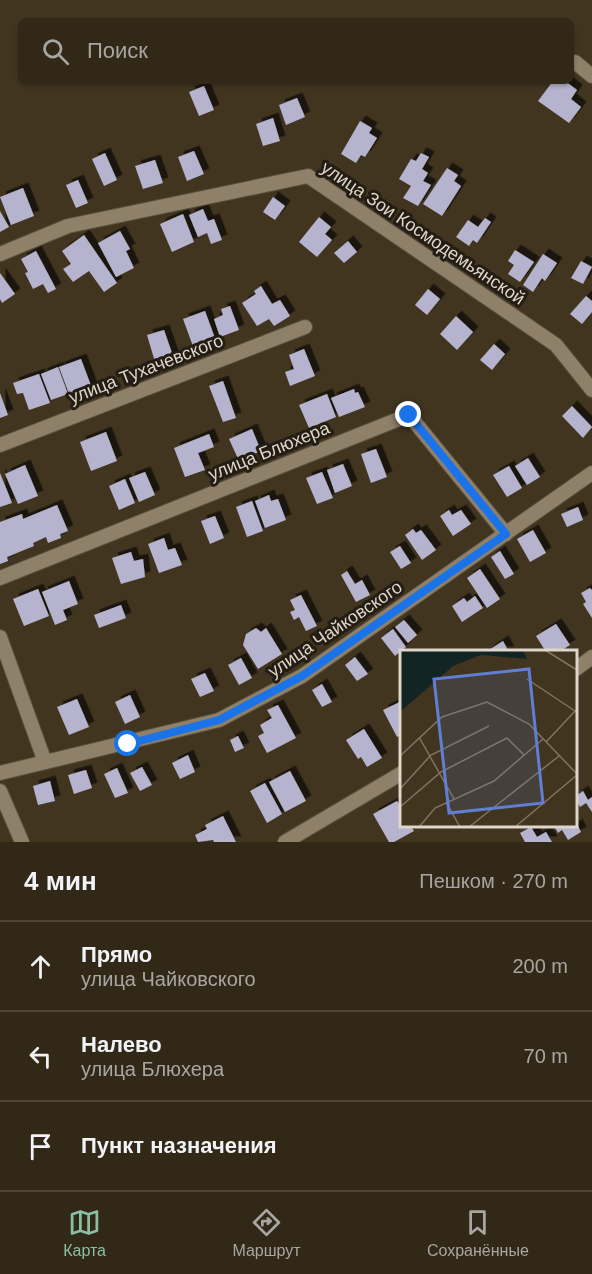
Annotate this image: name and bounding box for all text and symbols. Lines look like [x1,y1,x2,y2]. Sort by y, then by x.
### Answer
search box [18,18,574,84]
icon: search [39,35,72,68]
text: Поиск [87,38,148,63]
street label: улица Зои Космодемьянской [318,157,528,309]
street label: улица Тухачевского [66,330,226,408]
route end [395,401,421,427]
street label: улица Блюхера [206,417,333,484]
street label: улица Чайковского [264,577,406,681]
inset map [400,650,577,827]
route start [114,730,140,756]
text: 4 мин [24,866,97,896]
text: Пешком · 270 m [419,870,568,892]
text: Прямо [81,942,152,967]
icon: ahead [24,950,57,983]
text: 200 m [512,955,568,977]
text: улица Чайковского [81,968,256,990]
text: Налево [81,1032,162,1057]
icon: left [24,1040,57,1073]
text: 70 m [524,1045,568,1067]
text: улица Блюхера [81,1058,224,1080]
icon: arrive [24,1130,57,1163]
text: Пункт назначения [81,1133,277,1158]
tab: Карта [63,1206,106,1260]
tab: Маршрут [232,1206,301,1260]
tab: Сохранённые [427,1206,529,1260]

